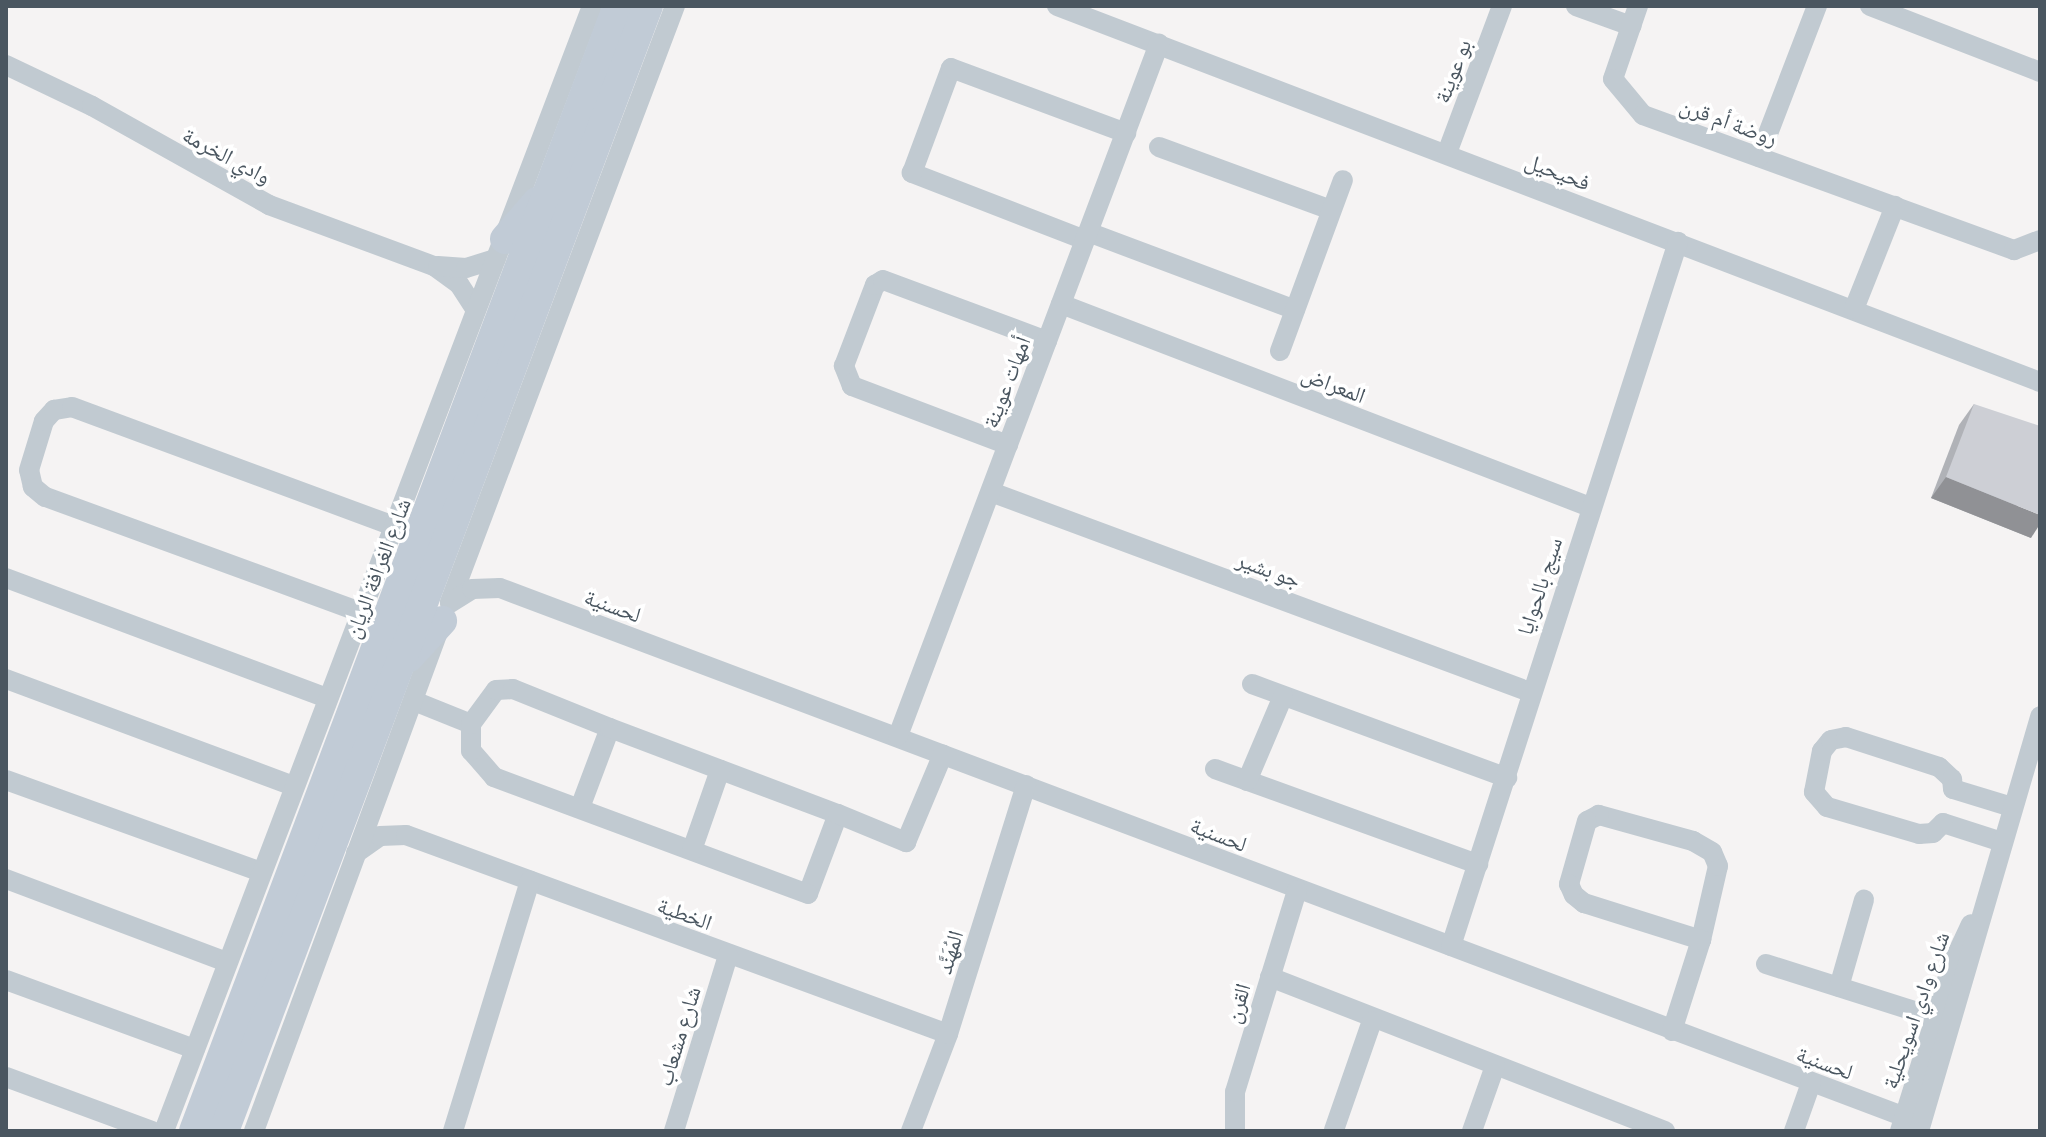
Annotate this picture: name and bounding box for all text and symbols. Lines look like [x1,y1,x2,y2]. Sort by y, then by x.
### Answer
street label: بو عوينة [1428,35,1476,107]
street label: روضة أم قرن [1677,91,1781,151]
street label: وادي الخرمة [178,121,276,189]
street label: فحيحيل [1522,147,1594,195]
street label: أمهات عوينة [976,332,1036,432]
street label: المعراض [1298,360,1370,408]
street label: شارع الغرافة الريان [338,494,416,642]
street label: سيج بالحوايا [1511,534,1567,638]
street label: جو بشير [1233,545,1305,593]
street label: لحسنية [581,583,645,627]
street label: لحسنية [1187,811,1251,857]
street label: الخطية [654,891,716,935]
street label: المُهَنَّد [930,927,968,977]
street label: شارع وادي اسويحلية [1876,928,1954,1092]
street label: القرن [1219,980,1255,1026]
street label: شارع مشعاب [650,983,706,1089]
street label: لحسنية [1793,1040,1857,1084]

